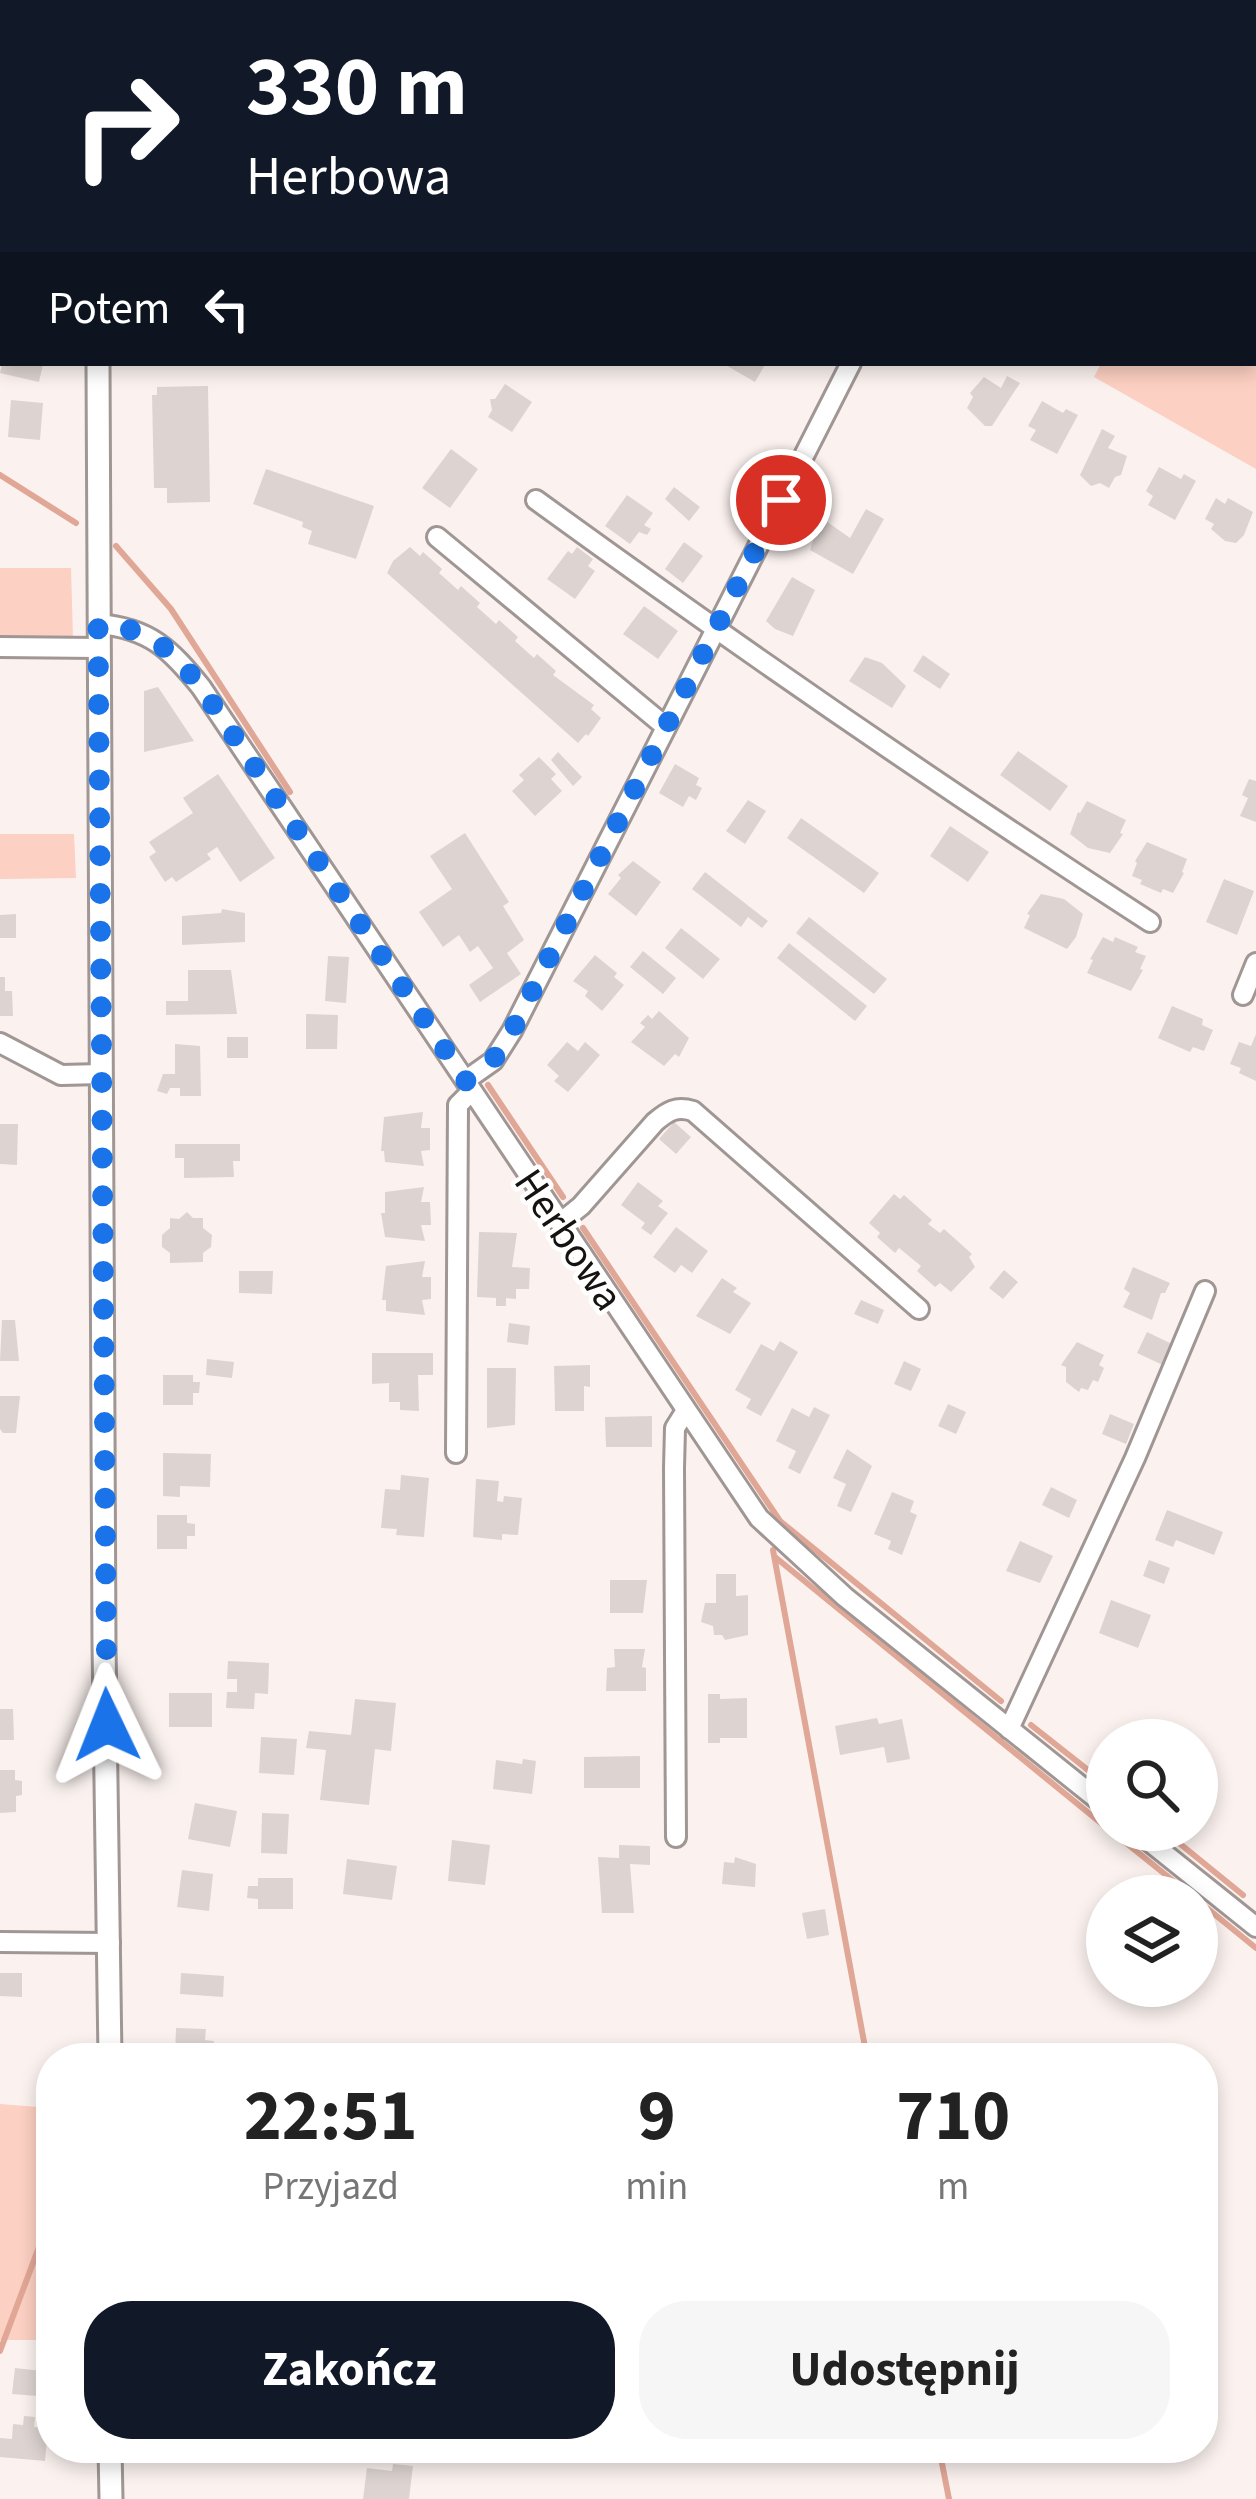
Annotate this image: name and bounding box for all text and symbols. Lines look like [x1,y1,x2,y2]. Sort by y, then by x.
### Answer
text: 330 m [246,28,468,148]
icon: right [48,48,204,204]
text: Herbowa [246,139,451,216]
icon: left [194,276,260,342]
text: Potem [48,277,170,341]
pin [730,449,832,551]
icon: arrive [748,467,814,533]
street label: Herbowa [499,1157,638,1323]
position arrow [44,1662,170,1788]
map controls [1086,1719,1218,2007]
button: search [1086,1719,1218,1851]
button: layers [1086,1875,1218,2007]
text: 22:51 [244,2065,417,2168]
text: 9 [638,2065,676,2168]
text: 710 [896,2065,1010,2168]
text: Przyjazd [262,2159,399,2215]
text: min [625,2159,688,2215]
text: m [937,2159,969,2215]
button: Zakończ [84,2301,615,2439]
button: Udostępnij [639,2301,1170,2439]

